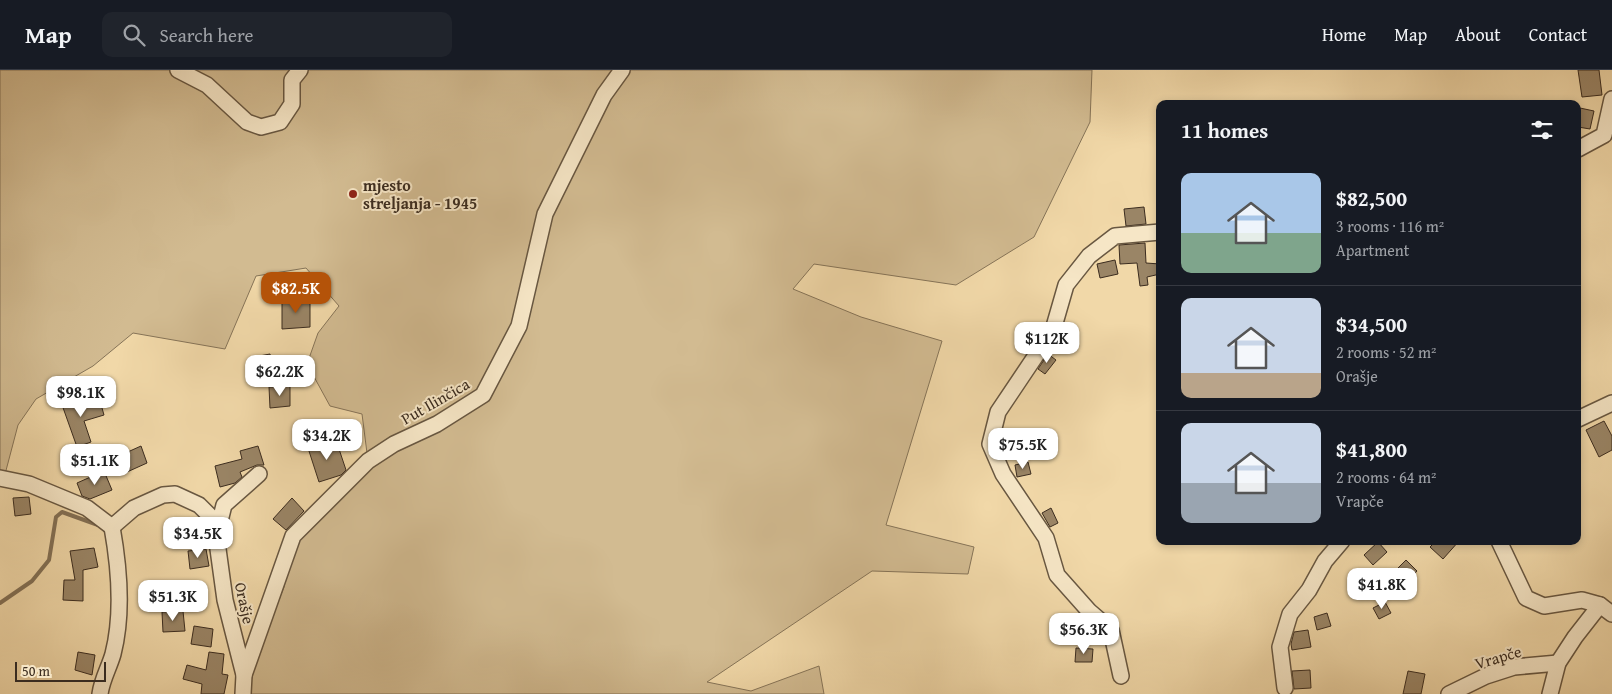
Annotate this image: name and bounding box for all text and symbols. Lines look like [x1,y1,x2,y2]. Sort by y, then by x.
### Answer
search box [102,12,452,57]
text: Map [25,17,72,52]
icon: search [120,21,148,49]
text: Search here [160,21,253,49]
text: Home [1322,21,1366,48]
text: Map [1394,21,1427,48]
text: About [1455,21,1501,48]
text: Contact [1529,21,1587,48]
text: 11 homes [1181,115,1268,146]
icon: filters [1528,116,1556,144]
place label: mjesto streljanja - 1945 [363,173,477,215]
text: $82,500 [1336,183,1407,214]
marker: mjesto streljanja - 1945 [347,188,359,200]
icon: home [1221,193,1281,253]
text: 3 rooms · 116 m² [1336,214,1444,238]
text: Apartment [1336,238,1409,262]
pin: $82.5K [255,272,337,314]
text: $82.5K [272,276,320,300]
text: $34,500 [1336,309,1407,340]
icon: home [1221,318,1281,378]
pin: $112K [1012,322,1082,364]
text: $112K [1025,326,1069,350]
text: 2 rooms · 52 m² [1336,340,1436,364]
pin: $62.2K [239,354,321,397]
text: $62.2K [256,359,304,383]
text: Orašje [1336,364,1378,388]
street label: Put Ilinčica [396,371,474,430]
pin: $98.1K [40,376,122,418]
text: $98.1K [57,380,105,404]
pin: $34.2K [286,418,368,461]
text: $34.2K [303,423,351,447]
pin: $75.5K [982,428,1064,470]
text: $75.5K [999,432,1047,456]
text: $41,800 [1336,434,1407,465]
icon: home [1221,443,1281,503]
pin: $51.1K [54,444,136,486]
text: $51.1K [71,448,119,472]
text: 2 rooms · 64 m² [1336,465,1436,489]
text: Vrapče [1336,489,1384,513]
pin: $34.5K [157,516,239,559]
text: $34.5K [174,521,222,545]
pin: $41.8K [1341,568,1423,610]
text: $41.8K [1358,572,1406,596]
pin: $51.3K [132,580,214,622]
street label: Orašje [229,580,261,626]
text: $51.3K [149,584,197,608]
pin: $56.3K [1043,612,1125,655]
text: $56.3K [1060,617,1108,641]
street label: Vrapče [1472,639,1524,675]
scale bar [15,659,106,682]
text: 50 m [22,661,50,681]

